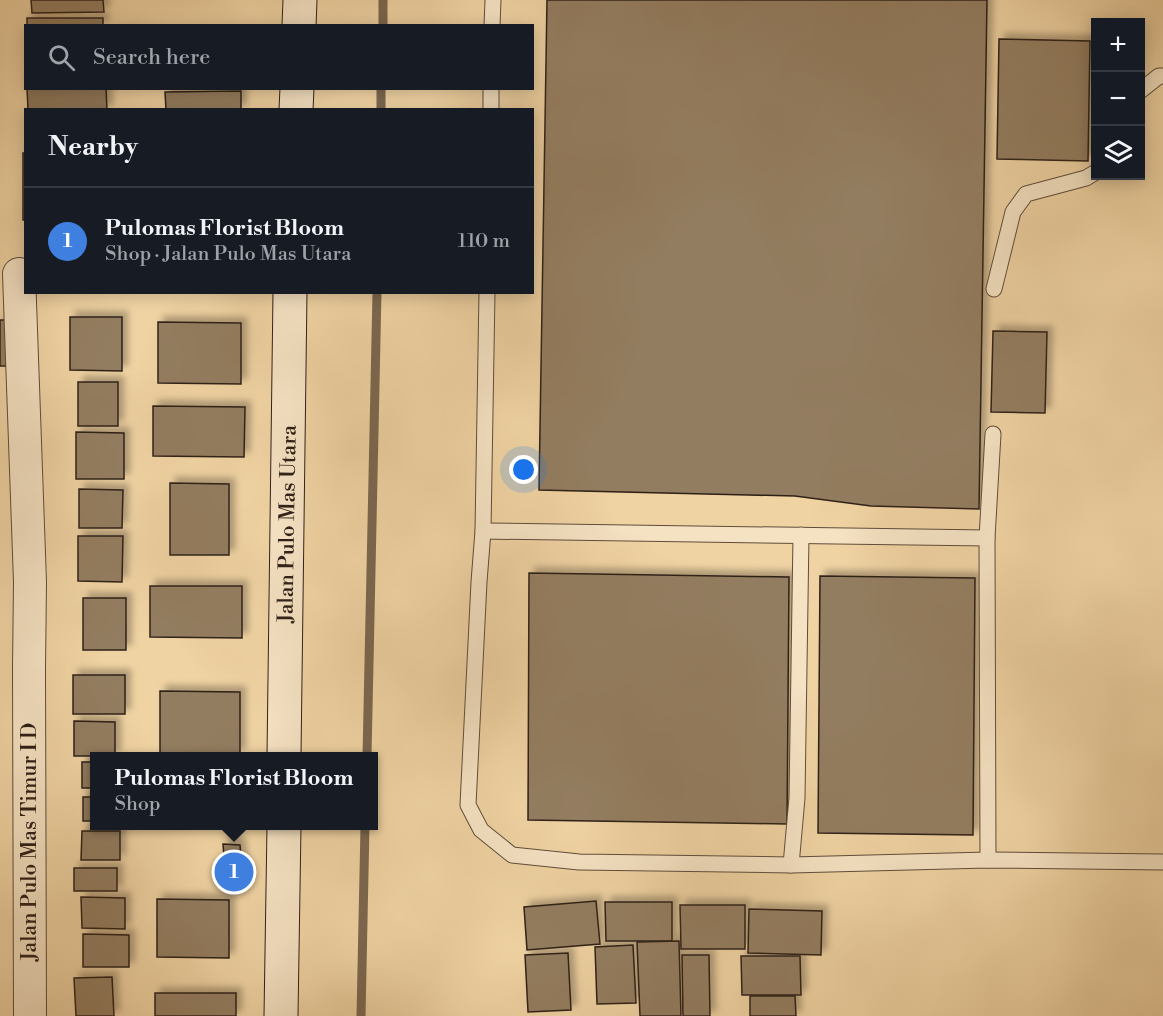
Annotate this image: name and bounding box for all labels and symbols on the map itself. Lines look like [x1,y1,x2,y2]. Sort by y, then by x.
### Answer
street label: Jalan Pulo Mas Utara [273,424,303,624]
your location [509,455,538,484]
street label: Jalan Pulo Mas Timur I D [17,723,43,962]
pin: 1 [214,850,254,894]

